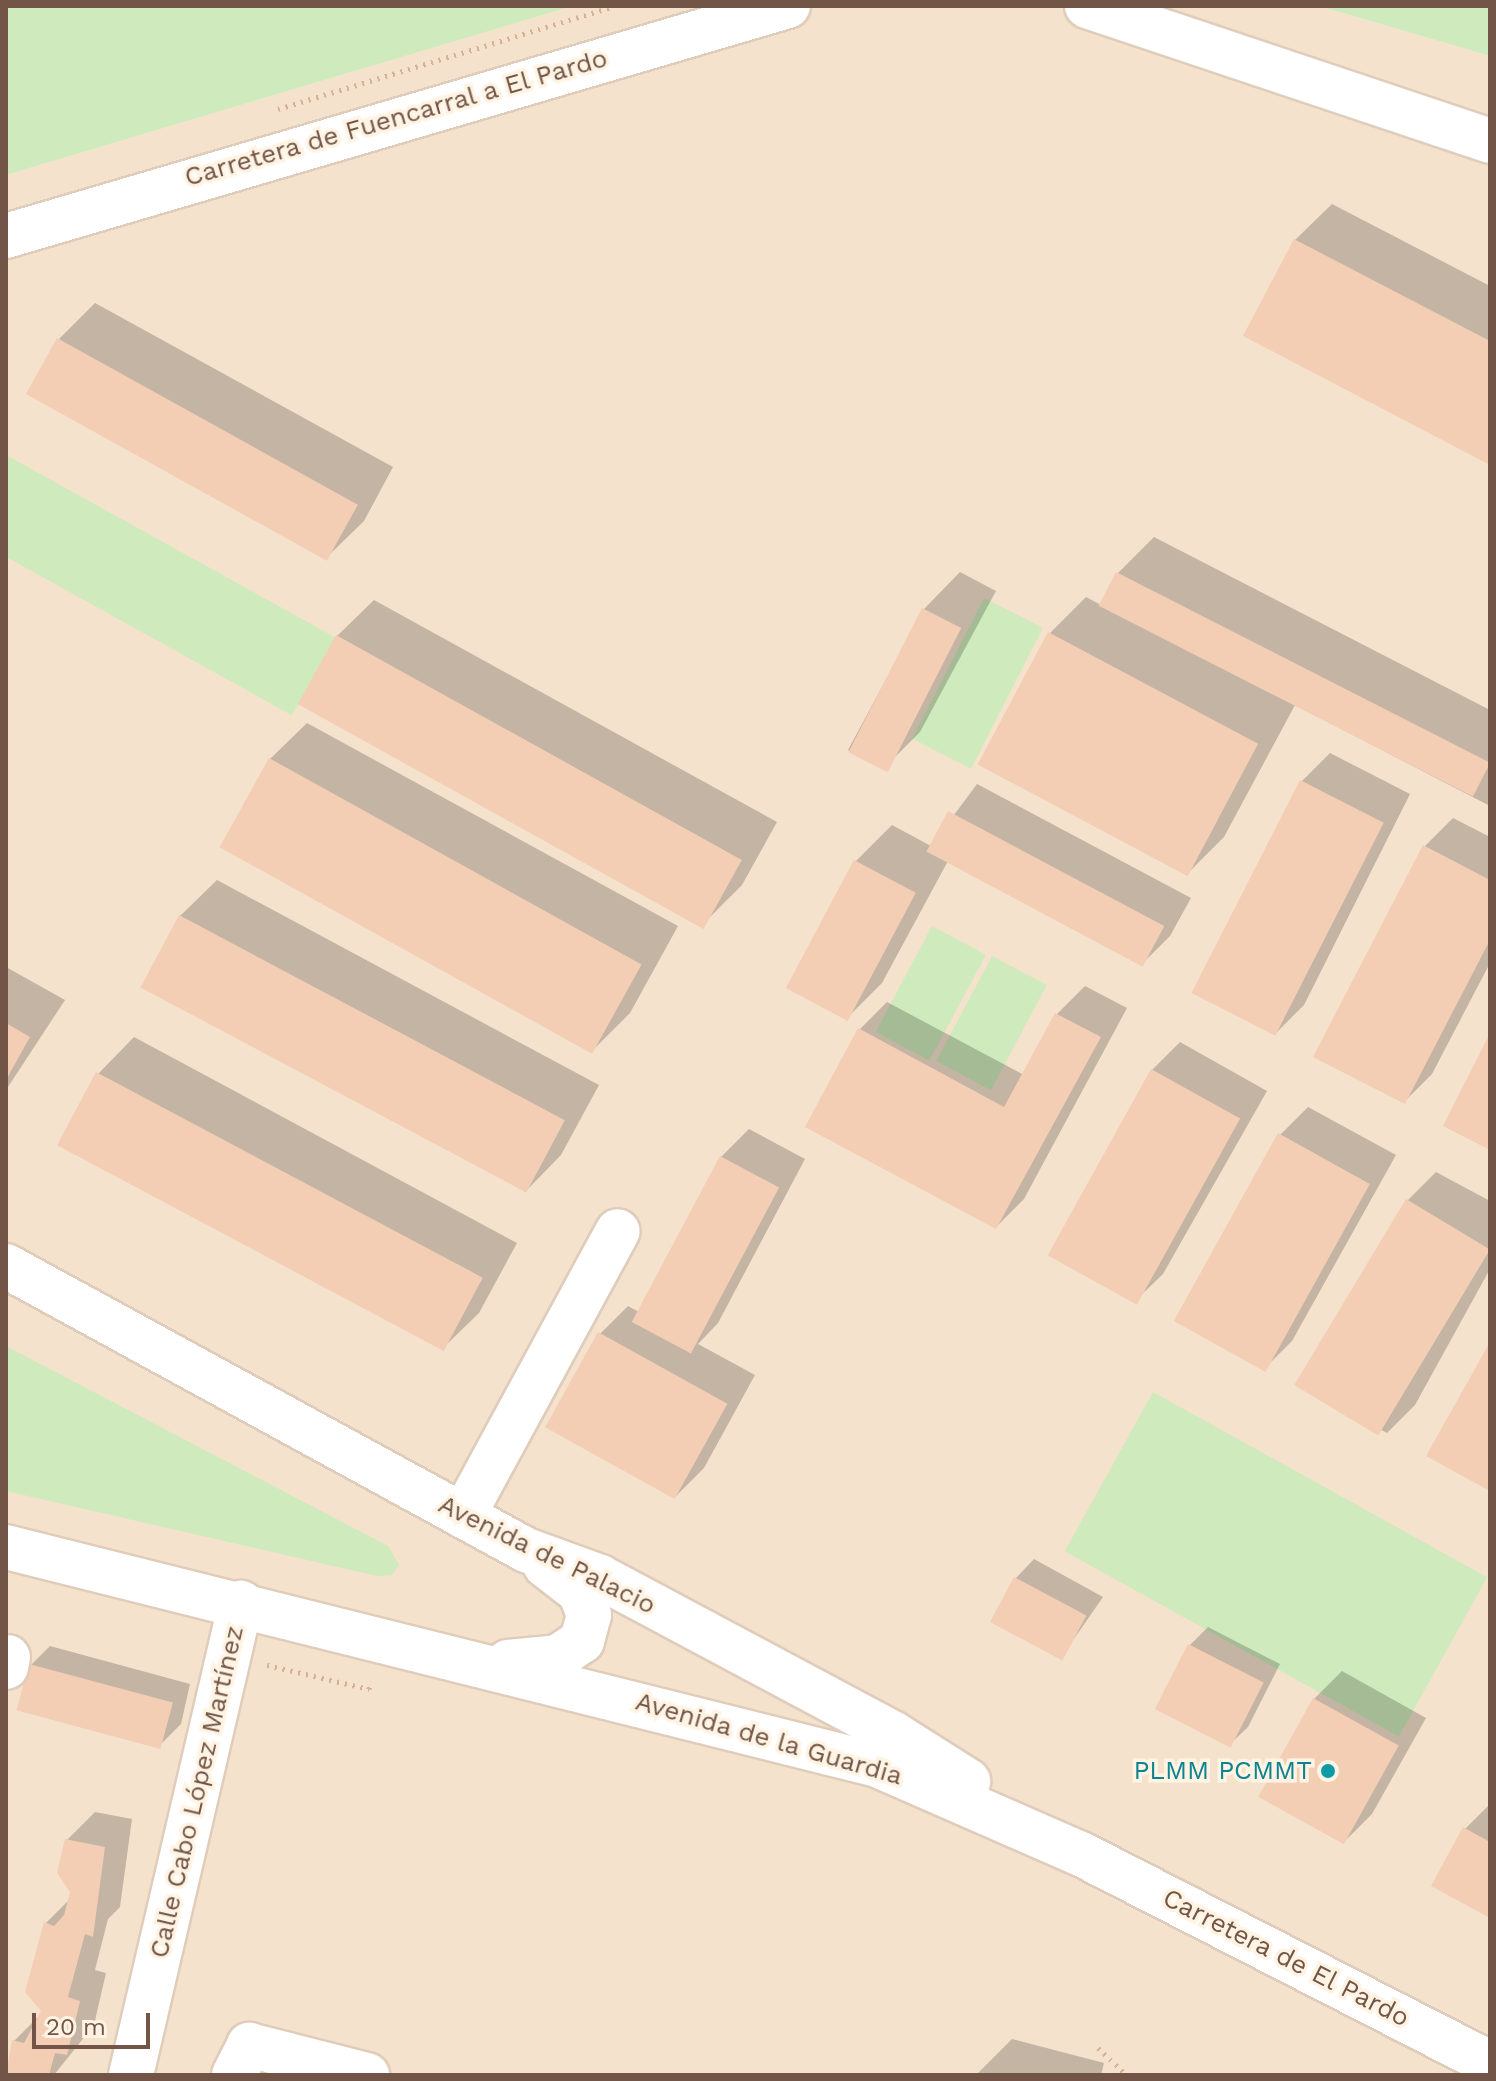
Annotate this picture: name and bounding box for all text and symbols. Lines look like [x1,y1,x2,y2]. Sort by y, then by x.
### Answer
street label: Carretera de Fuencarral a El Pardo [180,42,612,194]
street label: Avenida de Palacio [433,1489,661,1621]
street label: Calle Cabo López Martínez [144,1623,250,1961]
street label: Avenida de la Guardia [632,1686,906,1792]
place label: PLMM PCMMT [1134,1755,1312,1787]
marker: PLMM PCMMT [1319,1762,1337,1780]
street label: Carretera de El Pardo [1157,1882,1415,2034]
scale bar [36,1997,154,2047]
text: 20 m [46,2013,106,2041]

